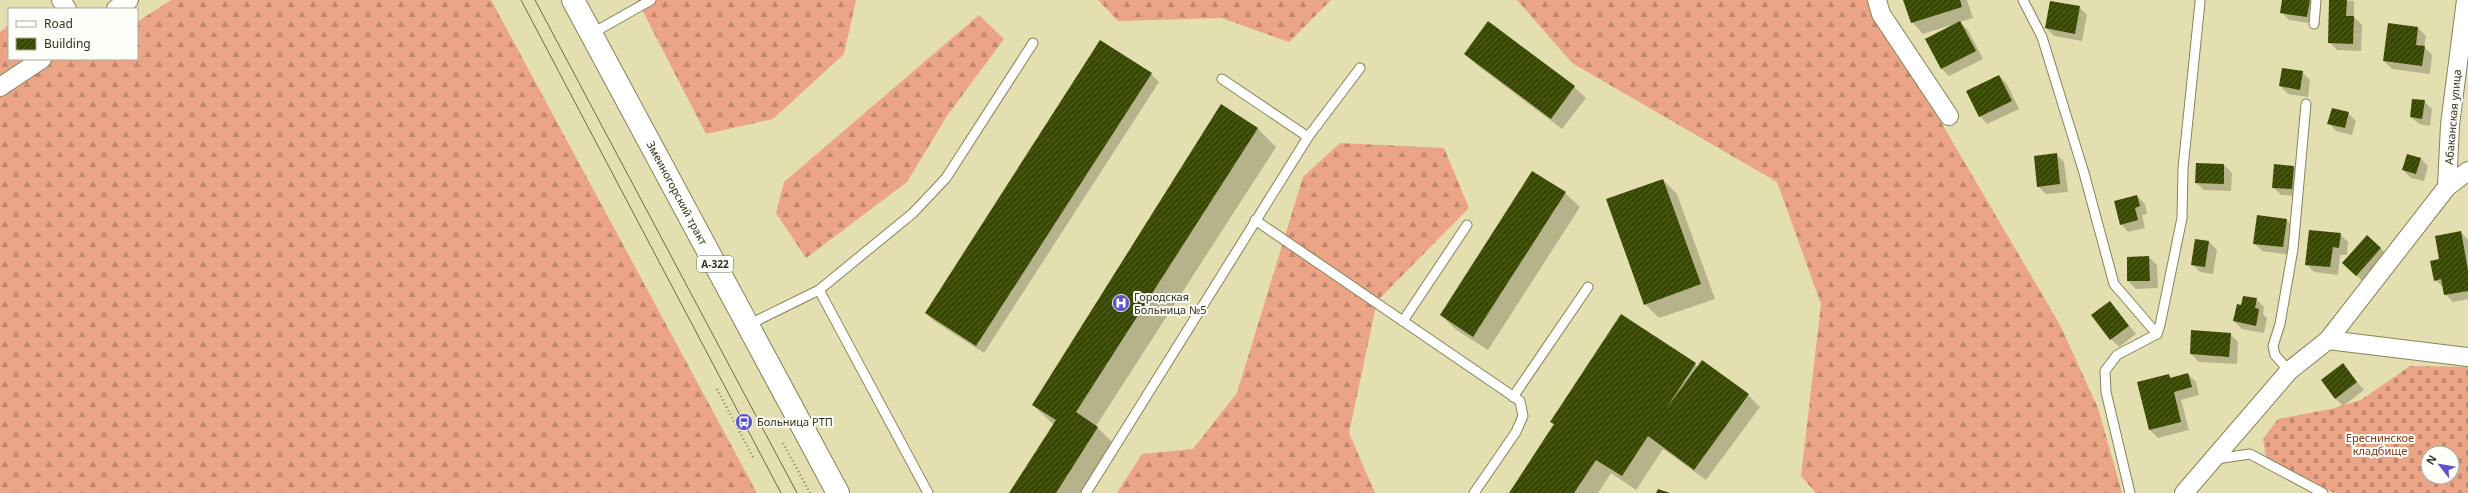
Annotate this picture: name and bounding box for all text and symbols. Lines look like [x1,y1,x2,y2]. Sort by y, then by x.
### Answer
legend [8,8,138,60]
text: Road [44,15,73,32]
text: Building [44,35,91,52]
street label: Абаканская улица [2441,69,2464,165]
street label: Змеиногорский тракт [644,138,711,247]
road number: А-322 [697,256,733,272]
place label: Городская Больница №5 [1134,289,1207,317]
hospital icon: Городская Больница №5 [1111,293,1131,313]
bus stop icon: Больница РТП [734,412,754,432]
place label: Больница РТП [757,414,833,429]
park label: Ереснинское кладбище [2346,430,2414,458]
north arrow [2420,445,2460,485]
text: N [2422,452,2440,467]

